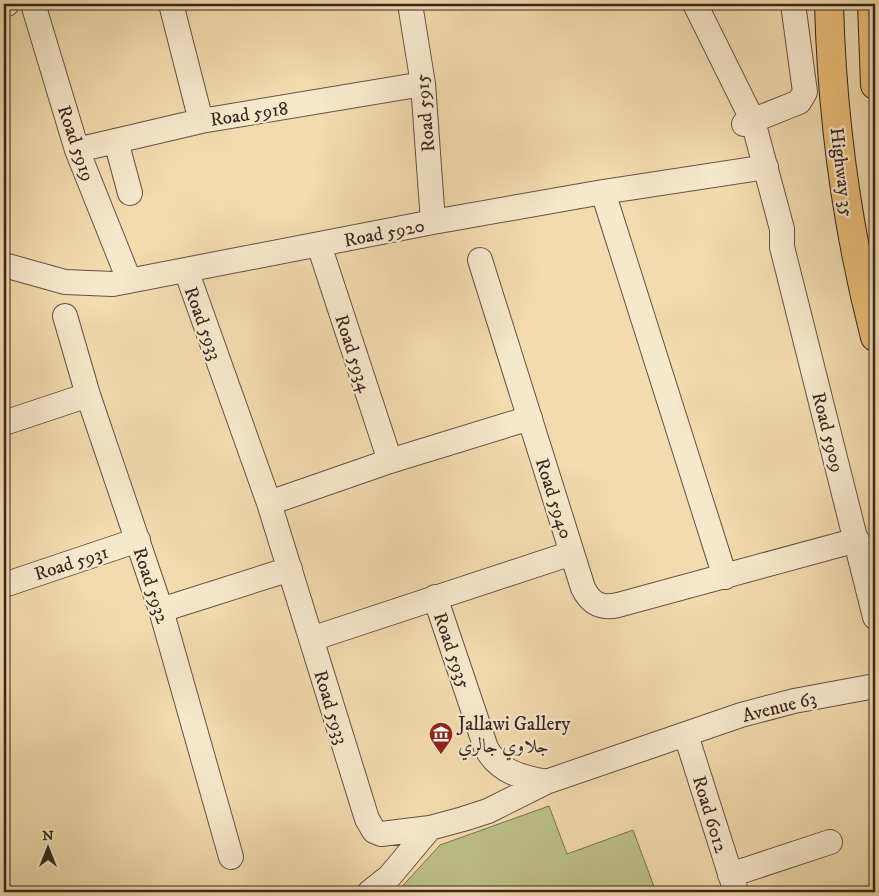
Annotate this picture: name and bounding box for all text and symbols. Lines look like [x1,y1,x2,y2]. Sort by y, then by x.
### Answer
street label: Road 5915 [411,72,440,153]
street label: Road 5918 [209,97,290,132]
street label: Road 5919 [52,103,99,184]
street label: Highway 35 [825,126,858,219]
street label: Road 5920 [342,214,427,253]
street label: Road 5933 [179,284,226,363]
street label: Road 5934 [329,312,376,396]
street label: Road 5909 [806,390,849,475]
street label: Road 5940 [530,455,577,542]
street label: Road 5931 [32,541,111,586]
street label: Road 5932 [127,544,174,627]
street label: Road 5935 [428,609,475,692]
street label: Road 5933 [308,667,353,747]
street label: Avenue 63 [740,687,819,728]
place label: Jallawi Gallery جلاوي جالري [456,713,571,761]
museum icon: Jallawi Gallery جلاوي جالري [428,721,454,755]
street label: Road 6012 [687,773,732,857]
north arrow [22,824,72,874]
text: N [42,827,54,845]

